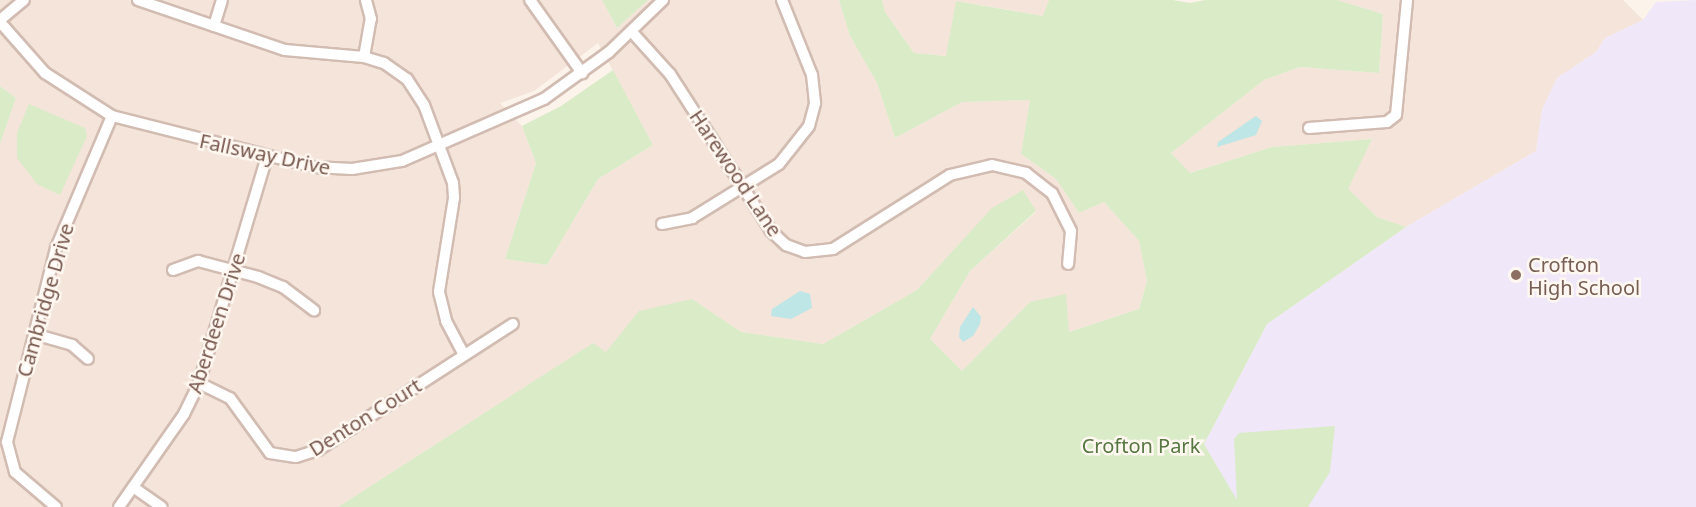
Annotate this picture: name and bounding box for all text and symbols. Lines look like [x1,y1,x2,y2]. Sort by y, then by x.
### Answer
street label: Harewood Lane [685,105,787,241]
street label: Fallsway Drive [197,128,333,180]
street label: Cambridge Drive [12,220,78,380]
street label: Aberdeen Drive [182,250,250,396]
place label: Crofton High School [1528,252,1640,299]
marker: Crofton High School [1509,268,1523,282]
street label: Denton Court [304,373,426,461]
park label: Crofton Park [1082,433,1200,457]

